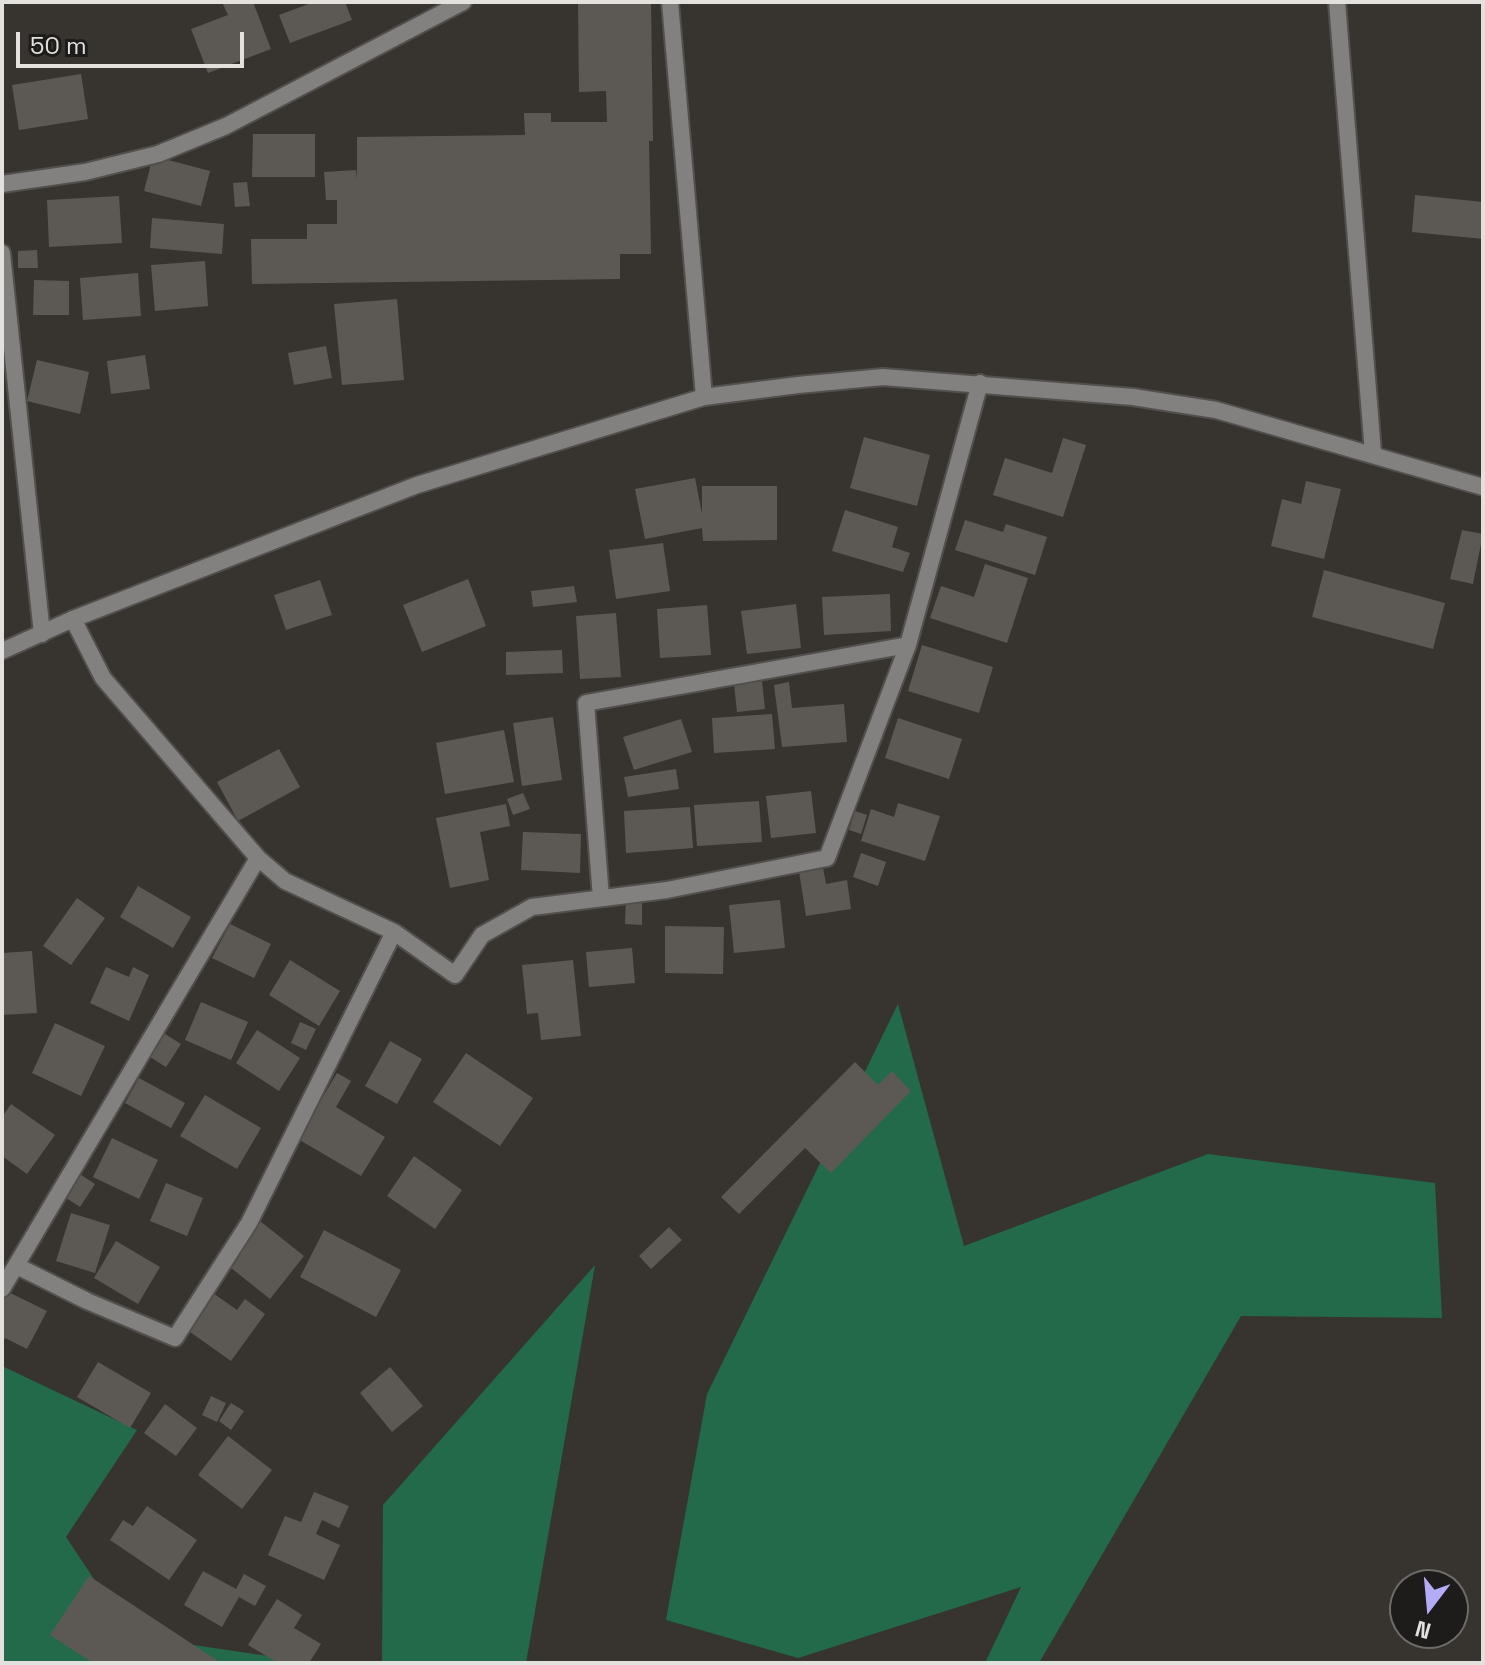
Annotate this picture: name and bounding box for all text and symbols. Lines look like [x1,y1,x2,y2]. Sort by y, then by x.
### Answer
scale bar [20,16,248,66]
text: 50 m [30,30,87,61]
north arrow [1389,1569,1469,1649]
text: N [1412,1615,1434,1646]

